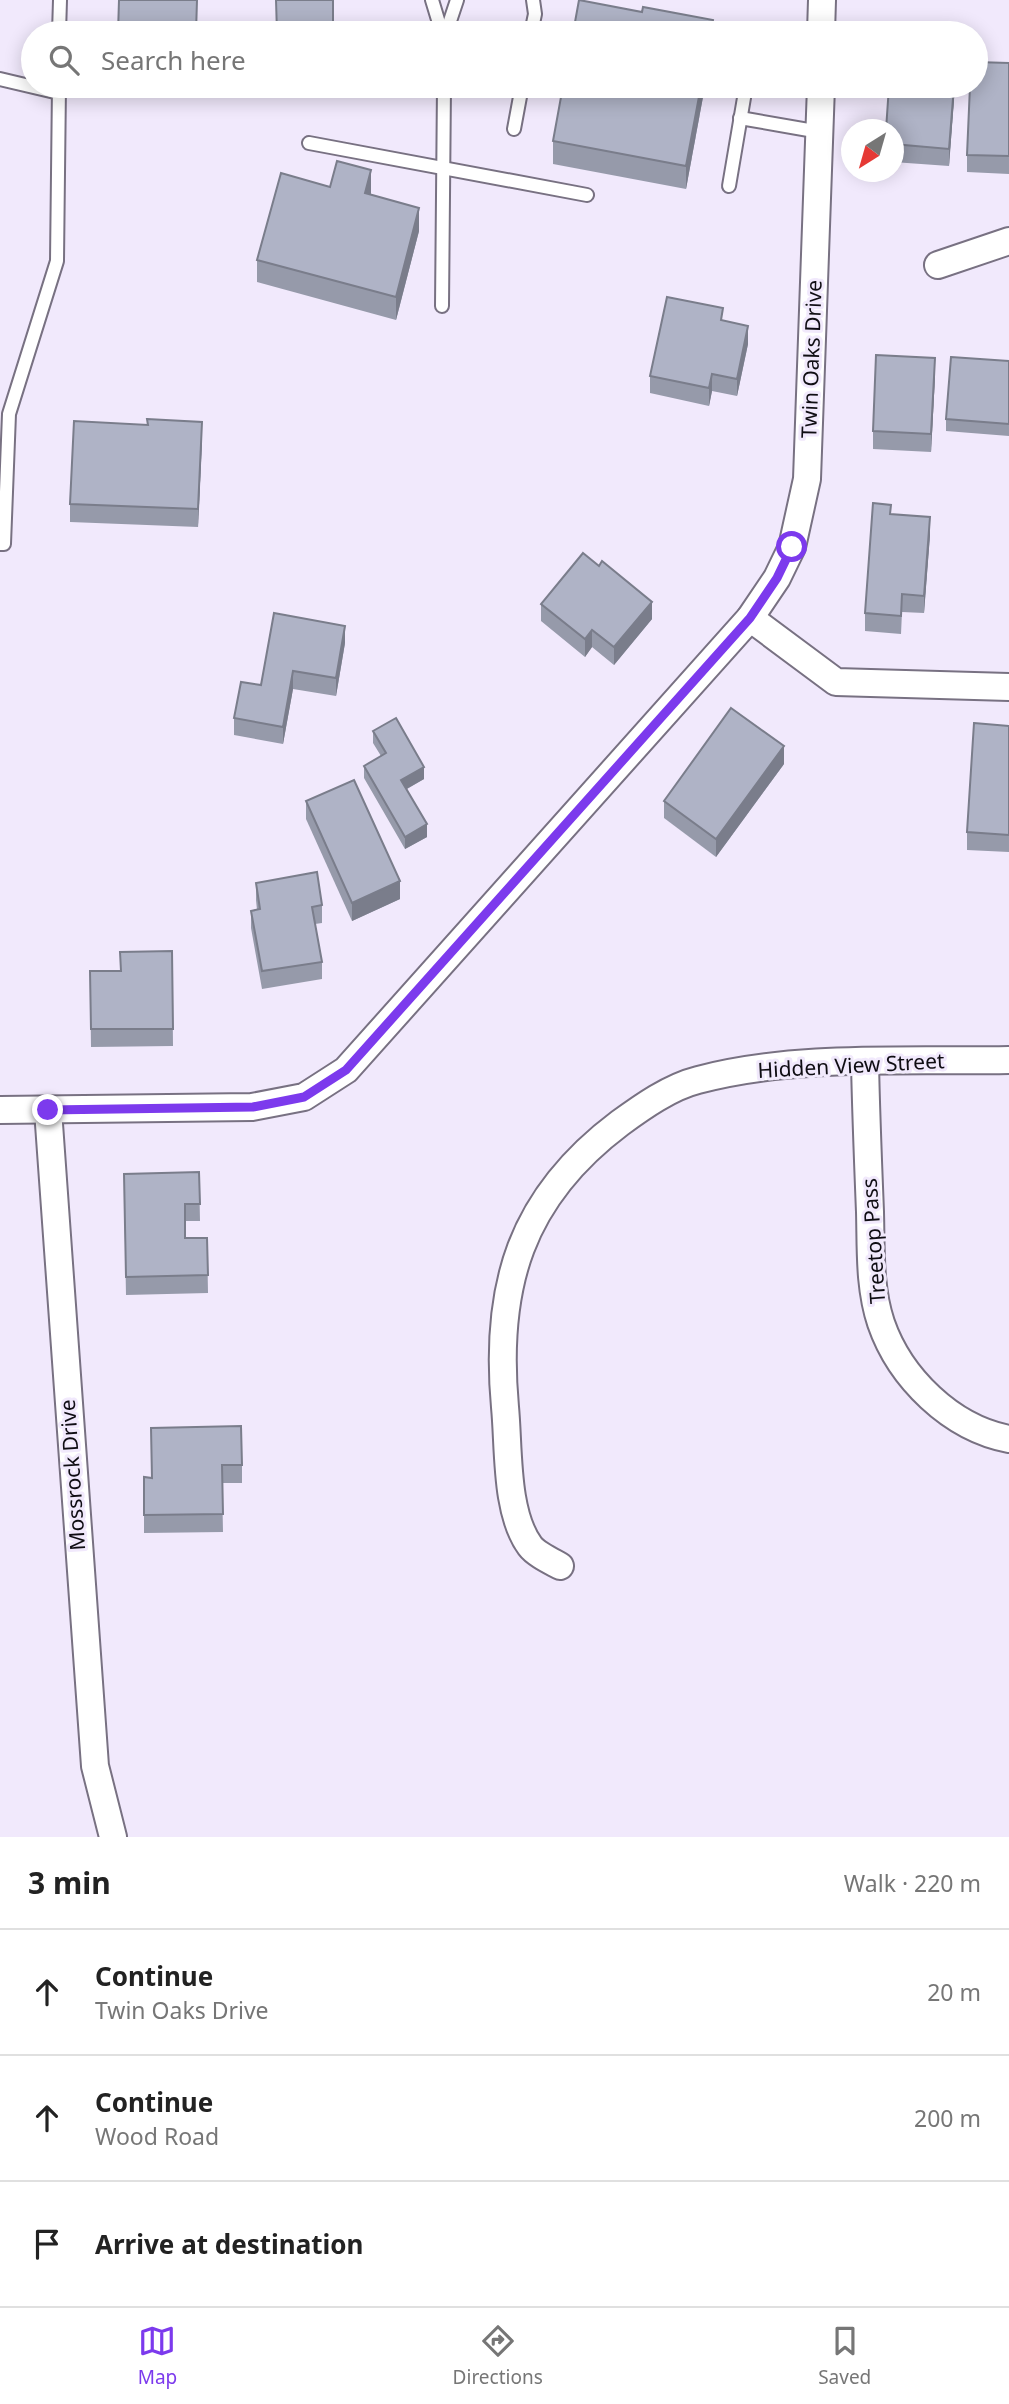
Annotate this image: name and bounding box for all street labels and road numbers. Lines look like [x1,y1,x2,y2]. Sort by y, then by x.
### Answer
street label: Twin Oaks Drive [794,279,828,439]
street label: Hidden View Street [757,1046,946,1084]
street label: Treetop Pass [855,1177,891,1305]
street label: Mossrock Drive [53,1399,91,1552]

